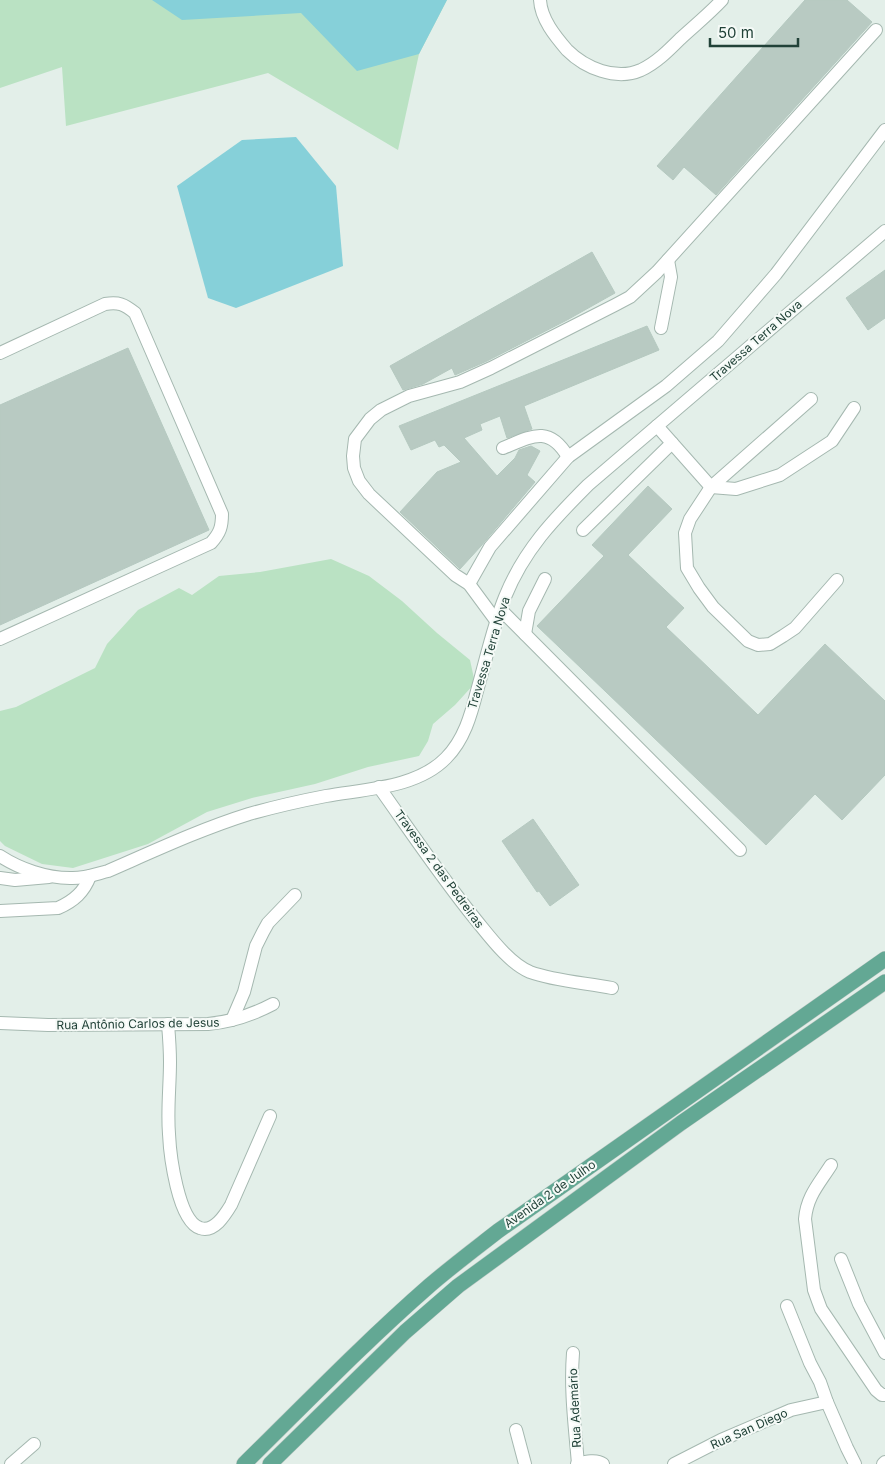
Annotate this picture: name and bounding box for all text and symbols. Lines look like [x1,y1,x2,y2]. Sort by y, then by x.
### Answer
scale bar [710,15,798,47]
text: 50 m [718,23,754,42]
street label: Travessa Terra Nova [707,297,805,385]
street label: Travessa Terra Nova [464,595,513,711]
street label: Travessa 2 das Pedreiras [391,807,487,931]
street label: Rua Antônio Carlos de Jesus [56,1015,220,1032]
street label: Avenida 2 de Julho [501,1156,598,1231]
street label: Rua Ademário [565,1368,584,1448]
street label: Rua San Diego [708,1405,790,1452]

